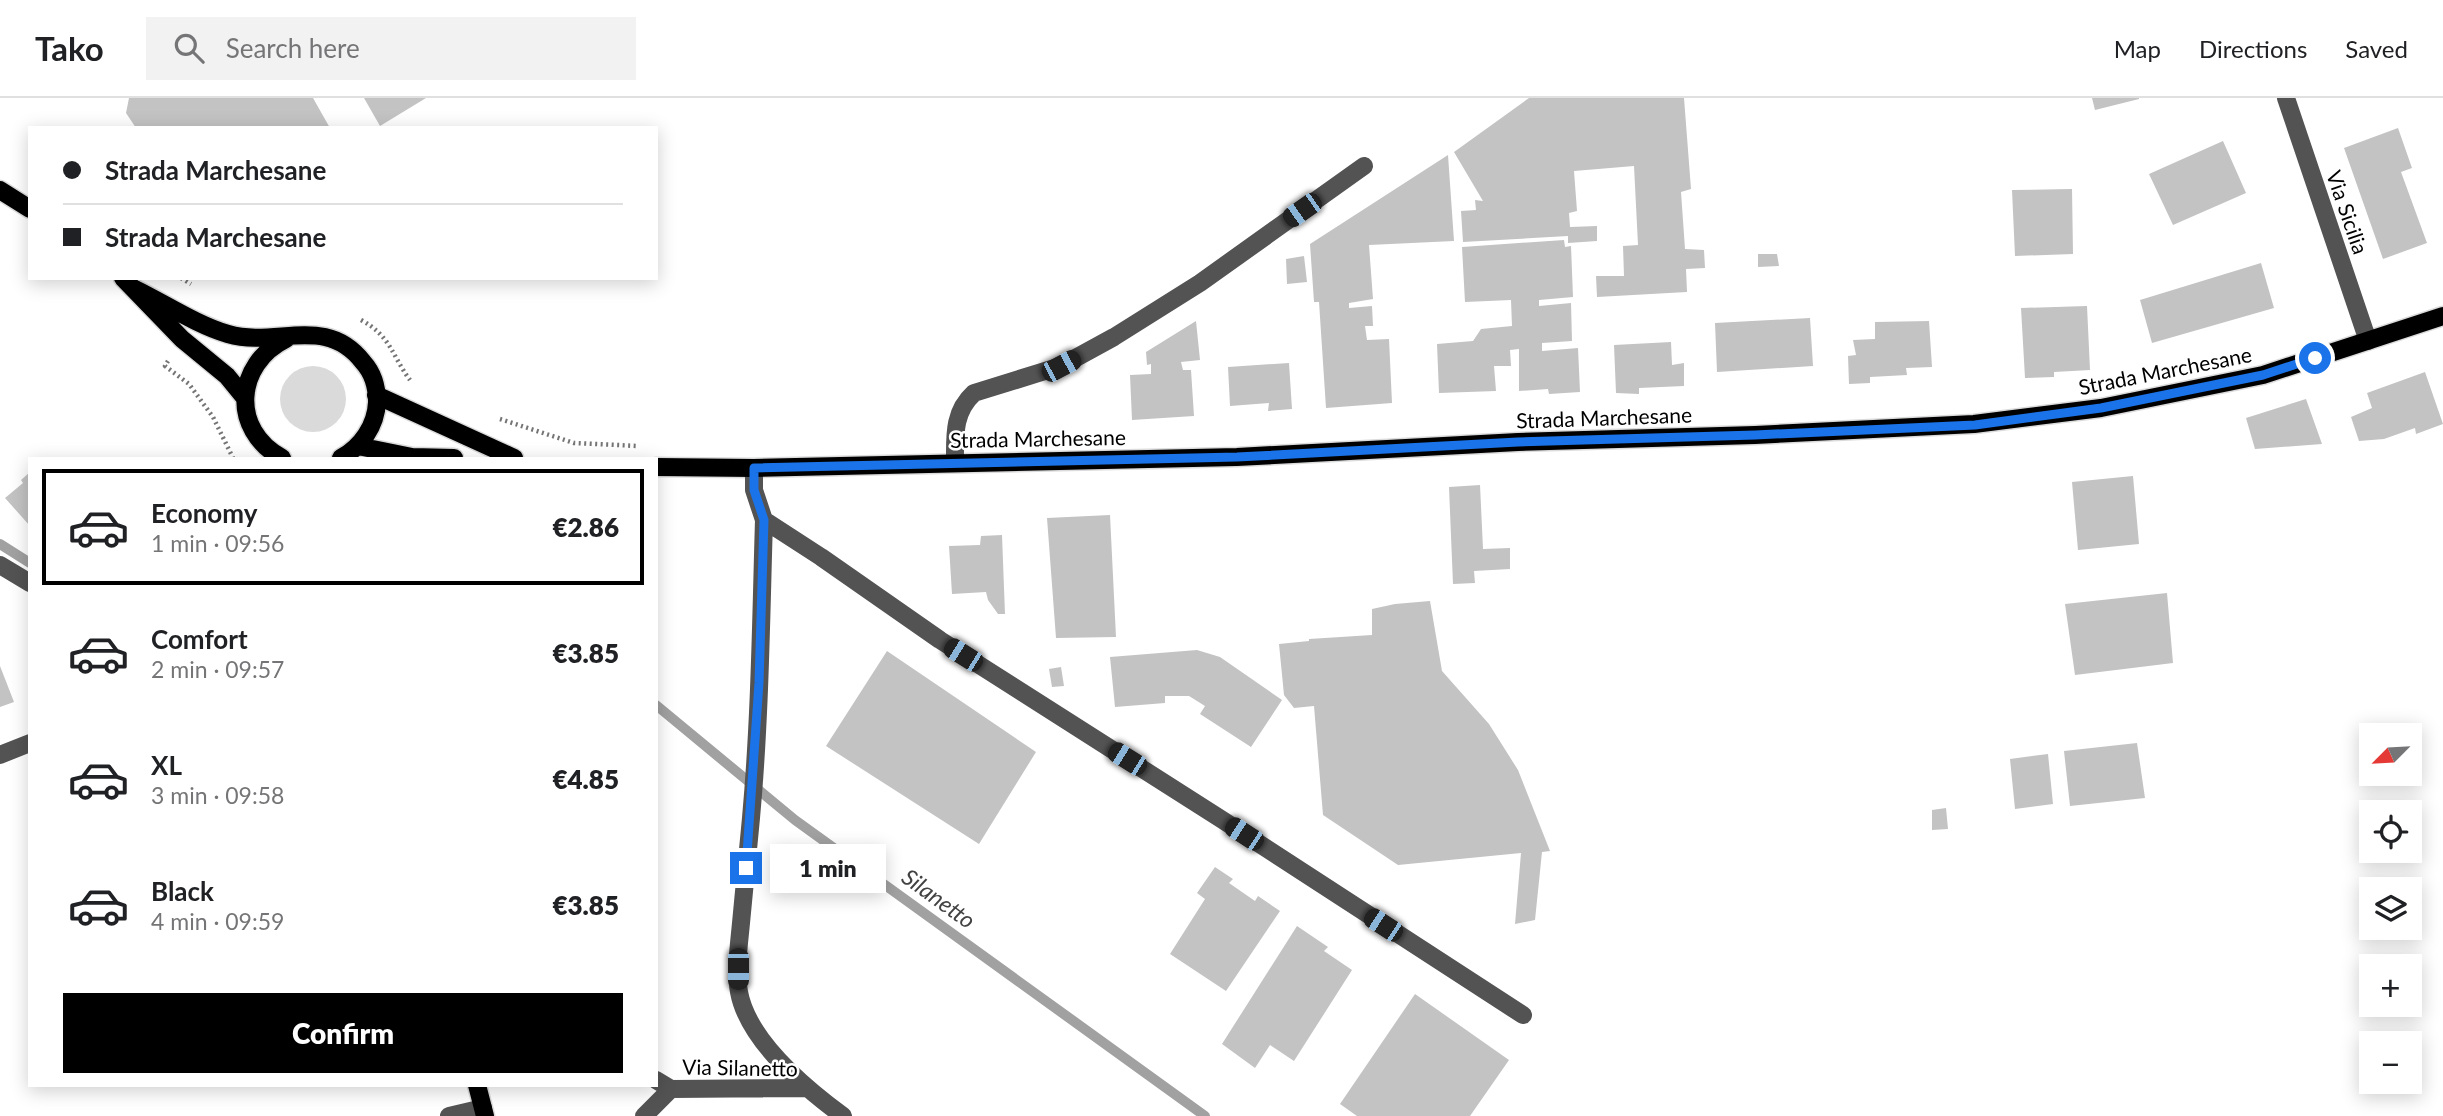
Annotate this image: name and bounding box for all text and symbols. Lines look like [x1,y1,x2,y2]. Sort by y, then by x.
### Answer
search box [146,17,636,80]
text: Tako [35,28,104,68]
icon: search [170,29,208,67]
text: Search here [226,32,360,64]
text: Map [2114,34,2161,63]
text: Directions [2199,34,2307,63]
text: Saved [2345,34,2408,63]
text: Strada Marchesane [105,154,326,186]
street label: Via Sicilia [2322,167,2374,257]
car [1279,189,1326,231]
text: Strada Marchesane [105,221,326,253]
street label: Strada Marchesane [2076,341,2254,399]
route start [2299,342,2331,374]
car [1038,347,1085,385]
street label: Strada Marchesane [1516,401,1692,433]
street label: Strada Marchesane [950,424,1126,452]
icon: car [67,496,130,559]
text: Economy [151,497,257,529]
text: €2.86 [552,511,619,543]
text: 1 min · 09:56 [151,529,284,557]
icon: car [67,622,130,685]
text: Comfort [151,623,248,655]
car [940,635,987,675]
text: €3.85 [552,637,619,669]
text: 2 min · 09:57 [151,655,284,683]
north arrow [2359,723,2422,786]
map controls [2359,723,2422,1094]
car [1104,739,1151,779]
icon: car [67,748,130,811]
text: XL [151,749,182,781]
text: €4.85 [552,763,619,795]
text: 3 min · 09:58 [151,781,284,809]
button: locate [2359,800,2422,863]
car [1221,814,1268,854]
callout: 1 min [770,844,886,892]
route end [730,852,762,884]
text: 1 min [799,854,857,882]
water label: Silanetto [897,862,981,934]
icon: car [67,874,130,937]
text: Black [151,875,214,907]
button: layers [2359,877,2422,940]
text: €3.85 [552,889,619,921]
car [1360,905,1407,945]
text: 4 min · 09:59 [151,907,284,935]
car [728,948,749,990]
button: + [2359,954,2422,1017]
button: Confirm [63,993,623,1073]
button: − [2359,1031,2422,1094]
street label: Via Silanetto [682,1053,798,1081]

